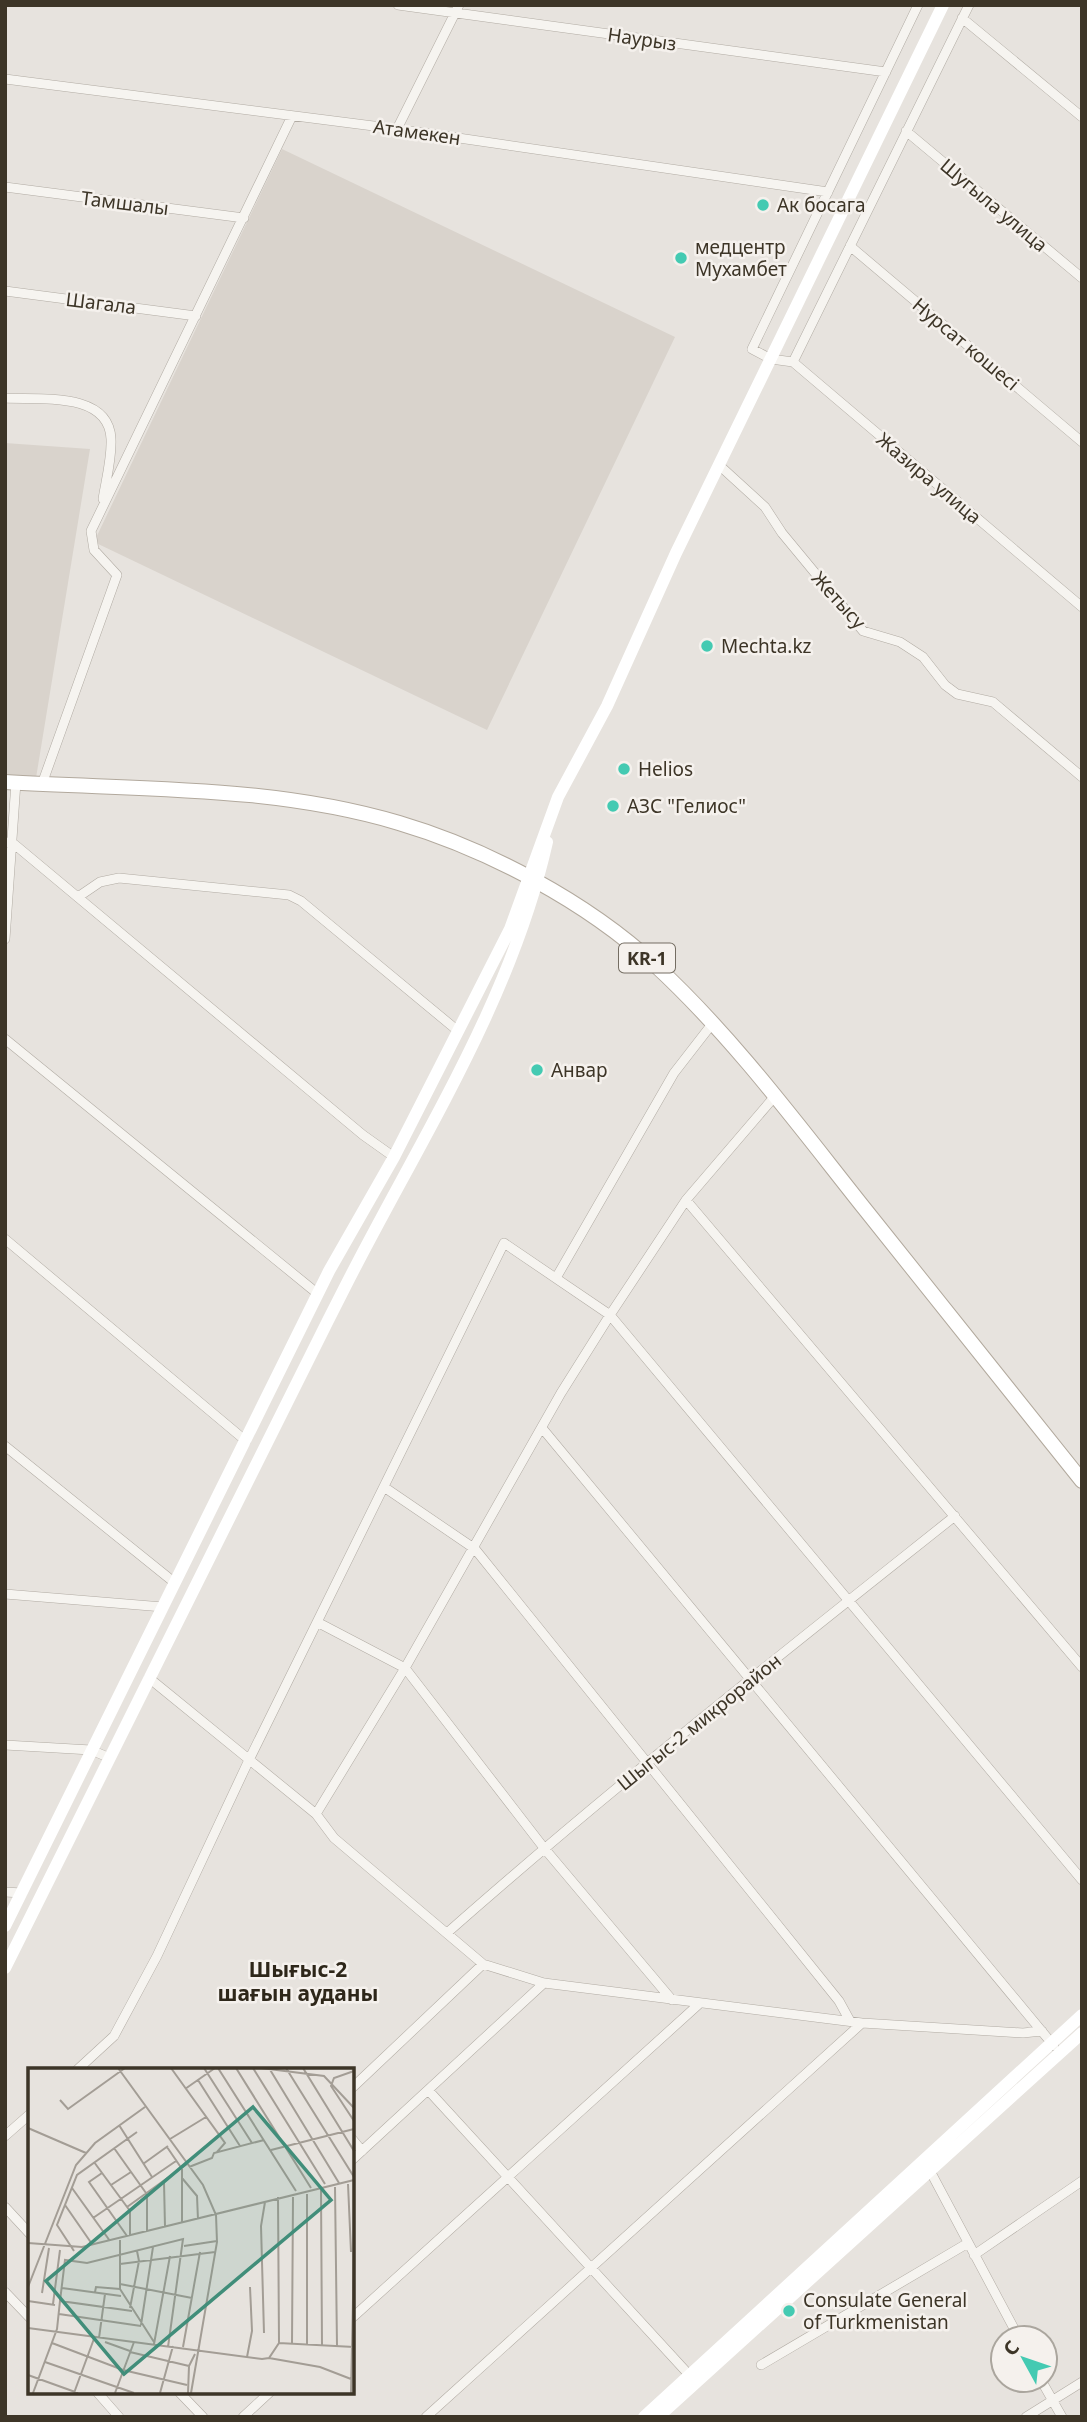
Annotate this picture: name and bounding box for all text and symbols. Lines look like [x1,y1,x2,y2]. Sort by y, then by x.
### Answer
street label: Наурыз [606,21,678,57]
street label: Атамекен [372,113,462,151]
street label: Шугыла улица [935,152,1053,258]
street label: Тамшалы [80,185,170,221]
place label: Ак босага [777,192,866,218]
marker: Ак босага [755,197,771,213]
place label: медцентр Мухамбет [695,234,787,282]
marker: медцентр Мухамбет [673,250,689,266]
street label: Шагала [64,286,138,320]
street label: Нурсат кошесi [907,292,1025,396]
street label: Жазира улица [871,426,987,530]
street label: Жетысу [806,566,872,635]
place label: Mechta.kz [721,633,812,659]
marker: Mechta.kz [699,638,715,654]
place label: Helios [638,756,693,782]
marker: Helios [616,761,632,777]
place label: АЗС "Гелиос" [627,793,746,819]
marker: АЗС "Гелиос" [605,798,621,814]
road number: KR-1 [619,944,675,973]
place label: Анвар [551,1057,608,1083]
marker: Анвар [529,1062,545,1078]
street label: Шыгыс-2 микрорайон [611,1648,787,1796]
district label: Шығыс-2 шағын ауданы [218,1955,378,2007]
inset map [28,2068,354,2394]
place label: Consulate General of Turkmenistan [803,2287,967,2335]
marker: Consulate General of Turkmenistan [781,2303,797,2319]
north arrow [989,2324,1059,2394]
text: С [997,2335,1025,2361]

